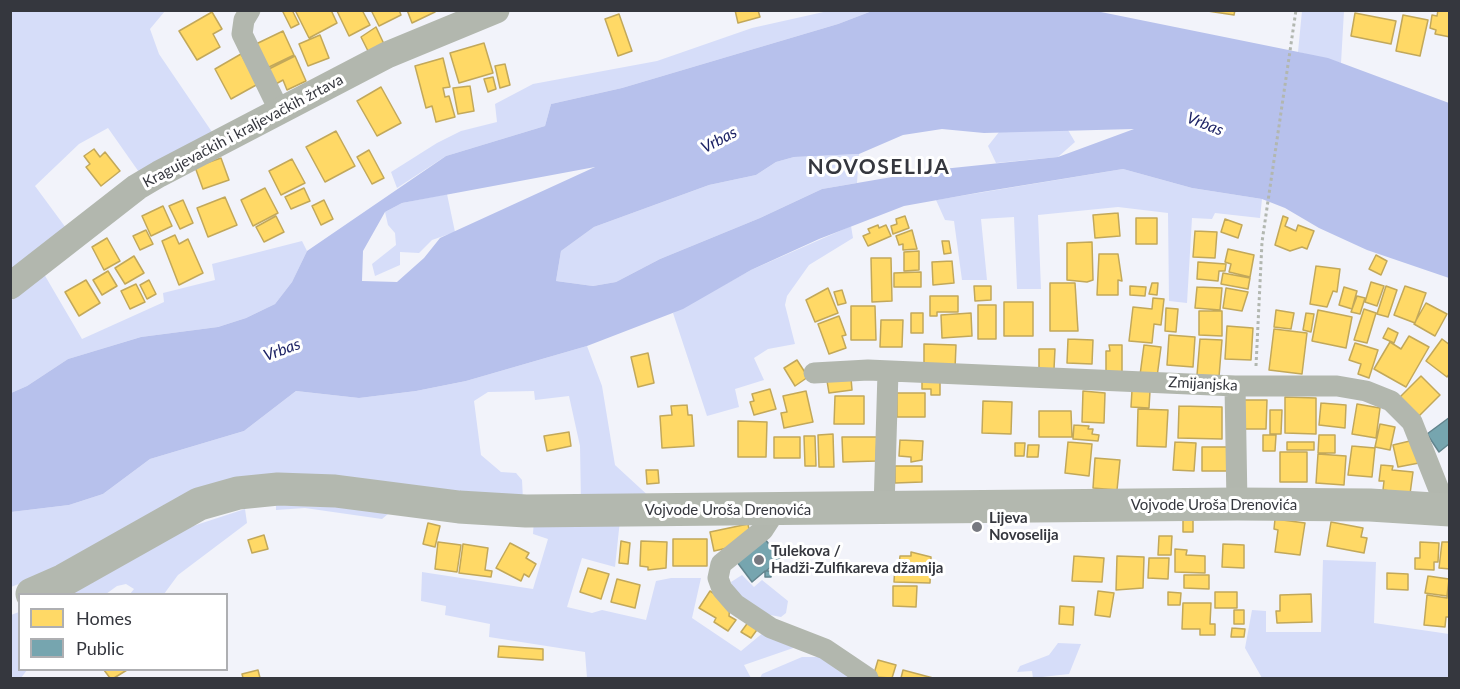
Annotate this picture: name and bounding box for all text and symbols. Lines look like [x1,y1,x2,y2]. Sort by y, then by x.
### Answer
street label: Kragujevačkih i kraljevačkih žrtava [140,70,346,192]
water label: Vrbas [1184,108,1226,140]
water label: Vrbas [698,123,740,157]
district label: NOVOSELIJA [808,154,950,180]
water label: Vrbas [261,335,303,365]
street label: Zmijanjska [1168,373,1238,395]
street label: Vojvode Uroša Drenovića [1131,496,1297,514]
street label: Vojvode Uroša Drenovića [645,501,811,519]
place label: Lijeva Novoselija [989,509,1059,544]
marker: Lijeva Novoselija [970,520,984,534]
place label: Tulekova / Hadži-Zulfikareva džamija [771,542,943,577]
marker: Tulekova / Hadži-Zulfikareva džamija [752,553,766,567]
legend [18,593,228,671]
text: Homes [76,607,132,629]
text: Public [76,637,124,659]

